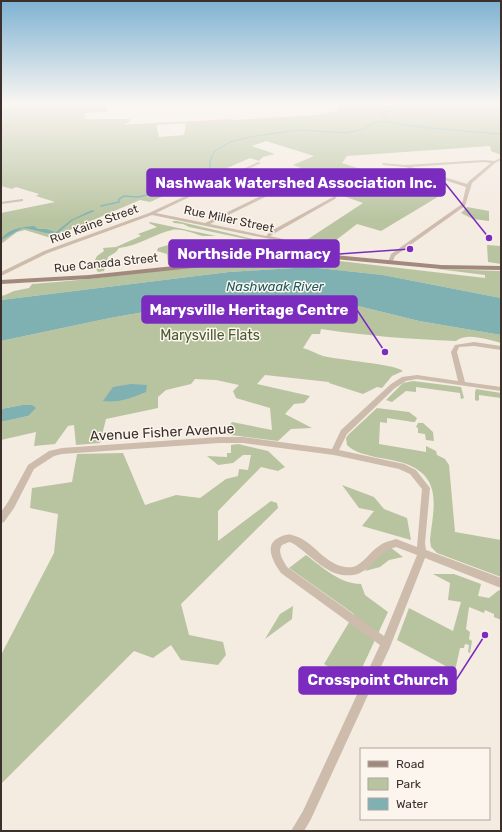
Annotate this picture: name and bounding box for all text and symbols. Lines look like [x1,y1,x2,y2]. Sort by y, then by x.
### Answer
callout: Nashwaak Watershed Association Inc. [147,169,445,196]
text: Nashwaak Watershed Association Inc. [155,174,437,192]
street label: Rue Kaine Street [48,201,140,246]
street label: Rue Miller Street [183,203,276,235]
callout: Northside Pharmacy [169,240,339,267]
text: Northside Pharmacy [177,245,331,263]
street label: Rue Canada Street [53,251,159,275]
water label: Nashwaak River [226,279,325,294]
callout: Marysville Heritage Centre [142,296,357,323]
text: Marysville Heritage Centre [149,301,349,319]
park label: Marysville Flats [160,327,260,344]
street label: Avenue Fisher Avenue [89,420,235,445]
callout: Crosspoint Church [299,667,456,694]
text: Crosspoint Church [308,671,448,689]
legend [360,748,490,820]
text: Road [396,757,424,771]
text: Park [396,777,422,791]
text: Water [396,797,428,811]

